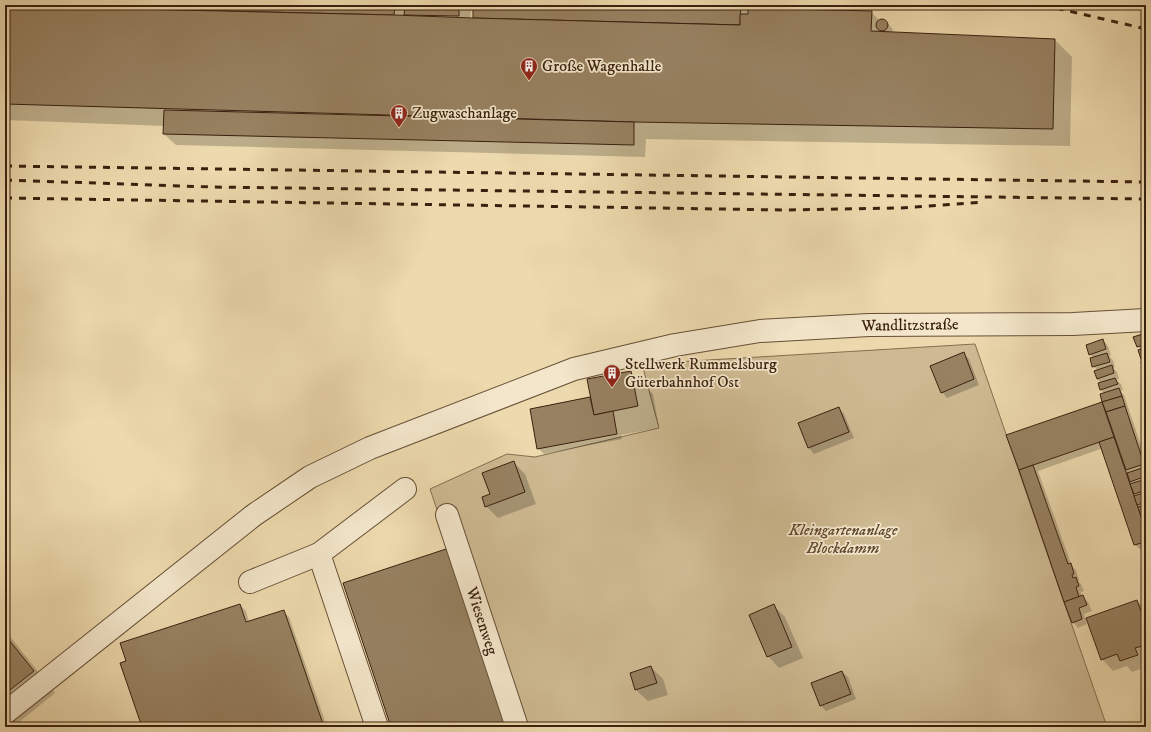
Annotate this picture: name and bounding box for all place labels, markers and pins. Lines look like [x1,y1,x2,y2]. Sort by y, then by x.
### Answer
building icon: Große Wagenhalle [519,56,539,81]
place label: Große Wagenhalle [542,56,662,76]
building icon: Zugwaschanlage [389,103,409,128]
place label: Zugwaschanlage [412,103,517,123]
place label: Stellwerk Rummelsburg Güterbahnhof Ost [625,354,777,392]
building icon: Stellwerk Rummelsburg Güterbahnhof Ost [602,363,622,388]

